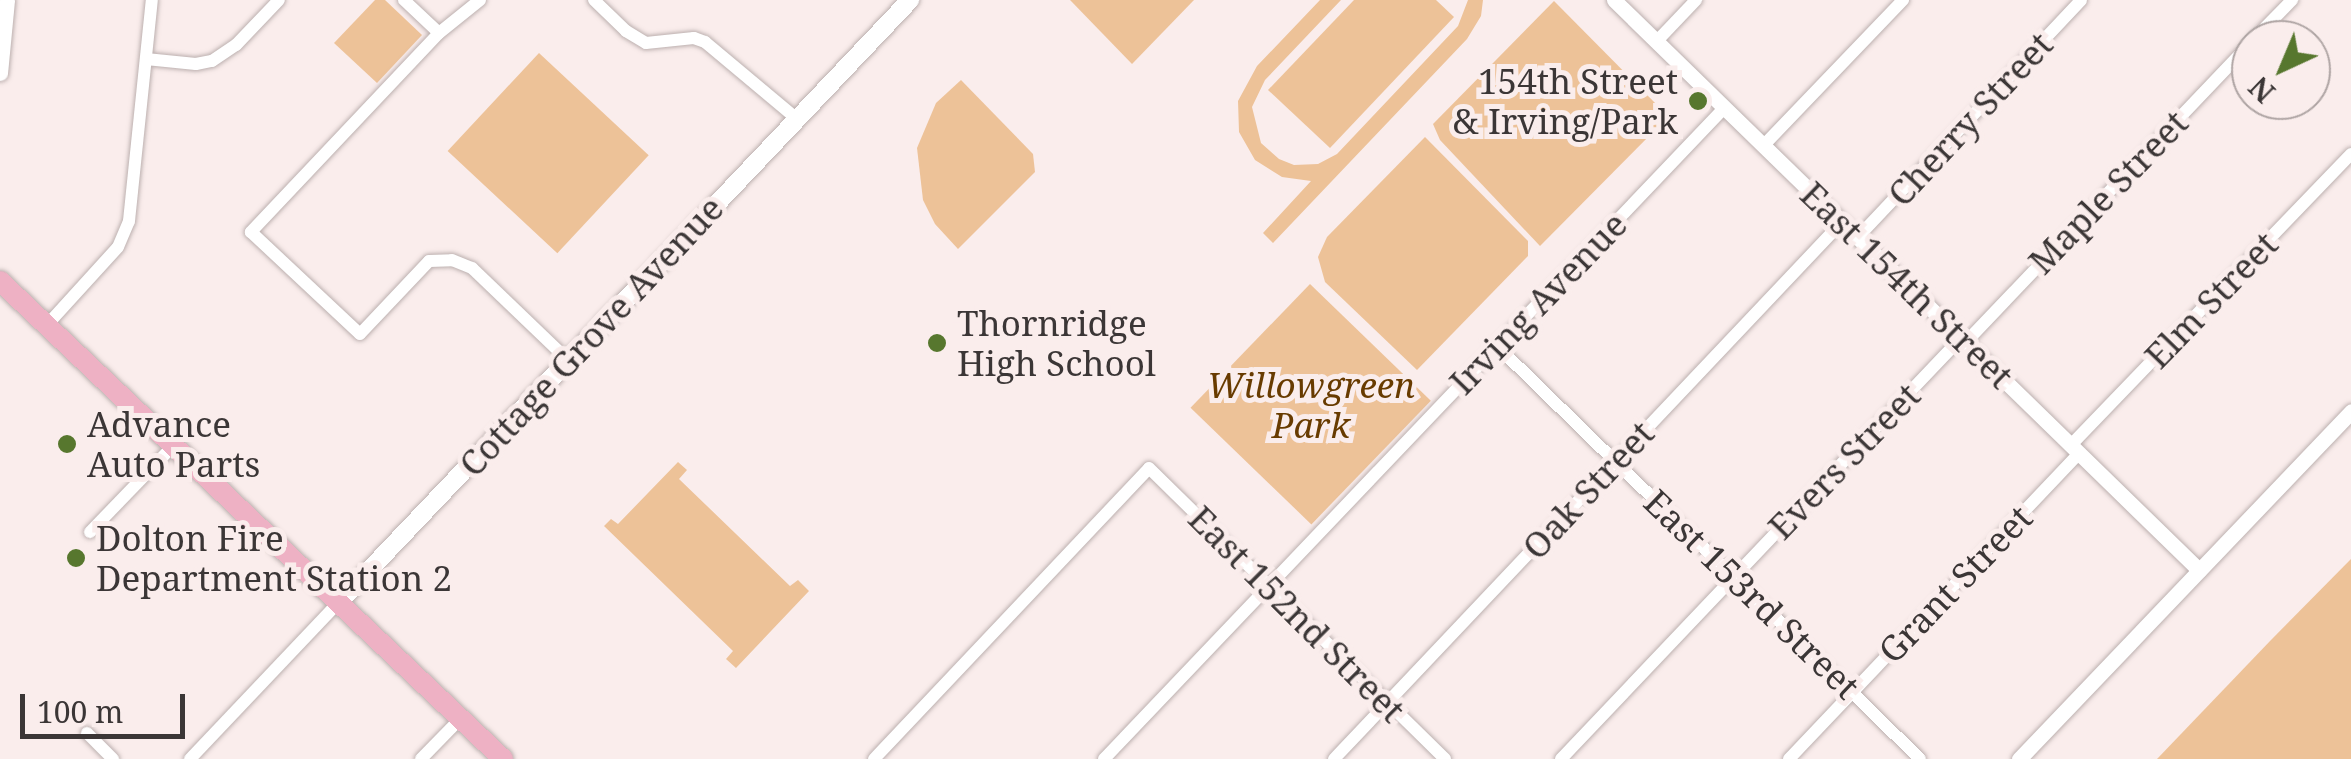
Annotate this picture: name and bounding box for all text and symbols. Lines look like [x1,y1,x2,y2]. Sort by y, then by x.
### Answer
north arrow [2231,20,2331,120]
street label: Cherry Street [1879,24,2061,214]
place label: 154th Street & Irving/Park [1453,60,1678,142]
text: N [2240,69,2283,111]
marker: 154th Street & Irving/Park [1687,90,1709,112]
street label: Maple Street [2020,102,2196,282]
street label: East 154th Street [1792,173,2022,397]
street label: Cottage Grove Avenue [450,187,732,485]
street label: Irving Avenue [1441,203,1635,403]
street label: Elm Street [2136,223,2286,377]
place label: Thornridge High School [957,302,1156,384]
marker: Thornridge High School [926,332,948,354]
park label: Willowgreen Park [1207,364,1415,446]
street label: Evers Street [1760,375,1928,547]
place label: Advance Auto Parts [87,403,260,485]
street label: Oak Street [1514,412,1662,568]
marker: Advance Auto Parts [56,433,78,455]
street label: East 153rd Street [1636,481,1868,707]
street label: East 152nd Street [1180,497,1414,731]
street label: Grant Street [1870,497,2040,671]
place label: Dolton Fire Department Station 2 [96,517,452,599]
marker: Dolton Fire Department Station 2 [65,547,87,569]
scale bar [25,674,190,736]
text: 100 m [37,691,123,732]

